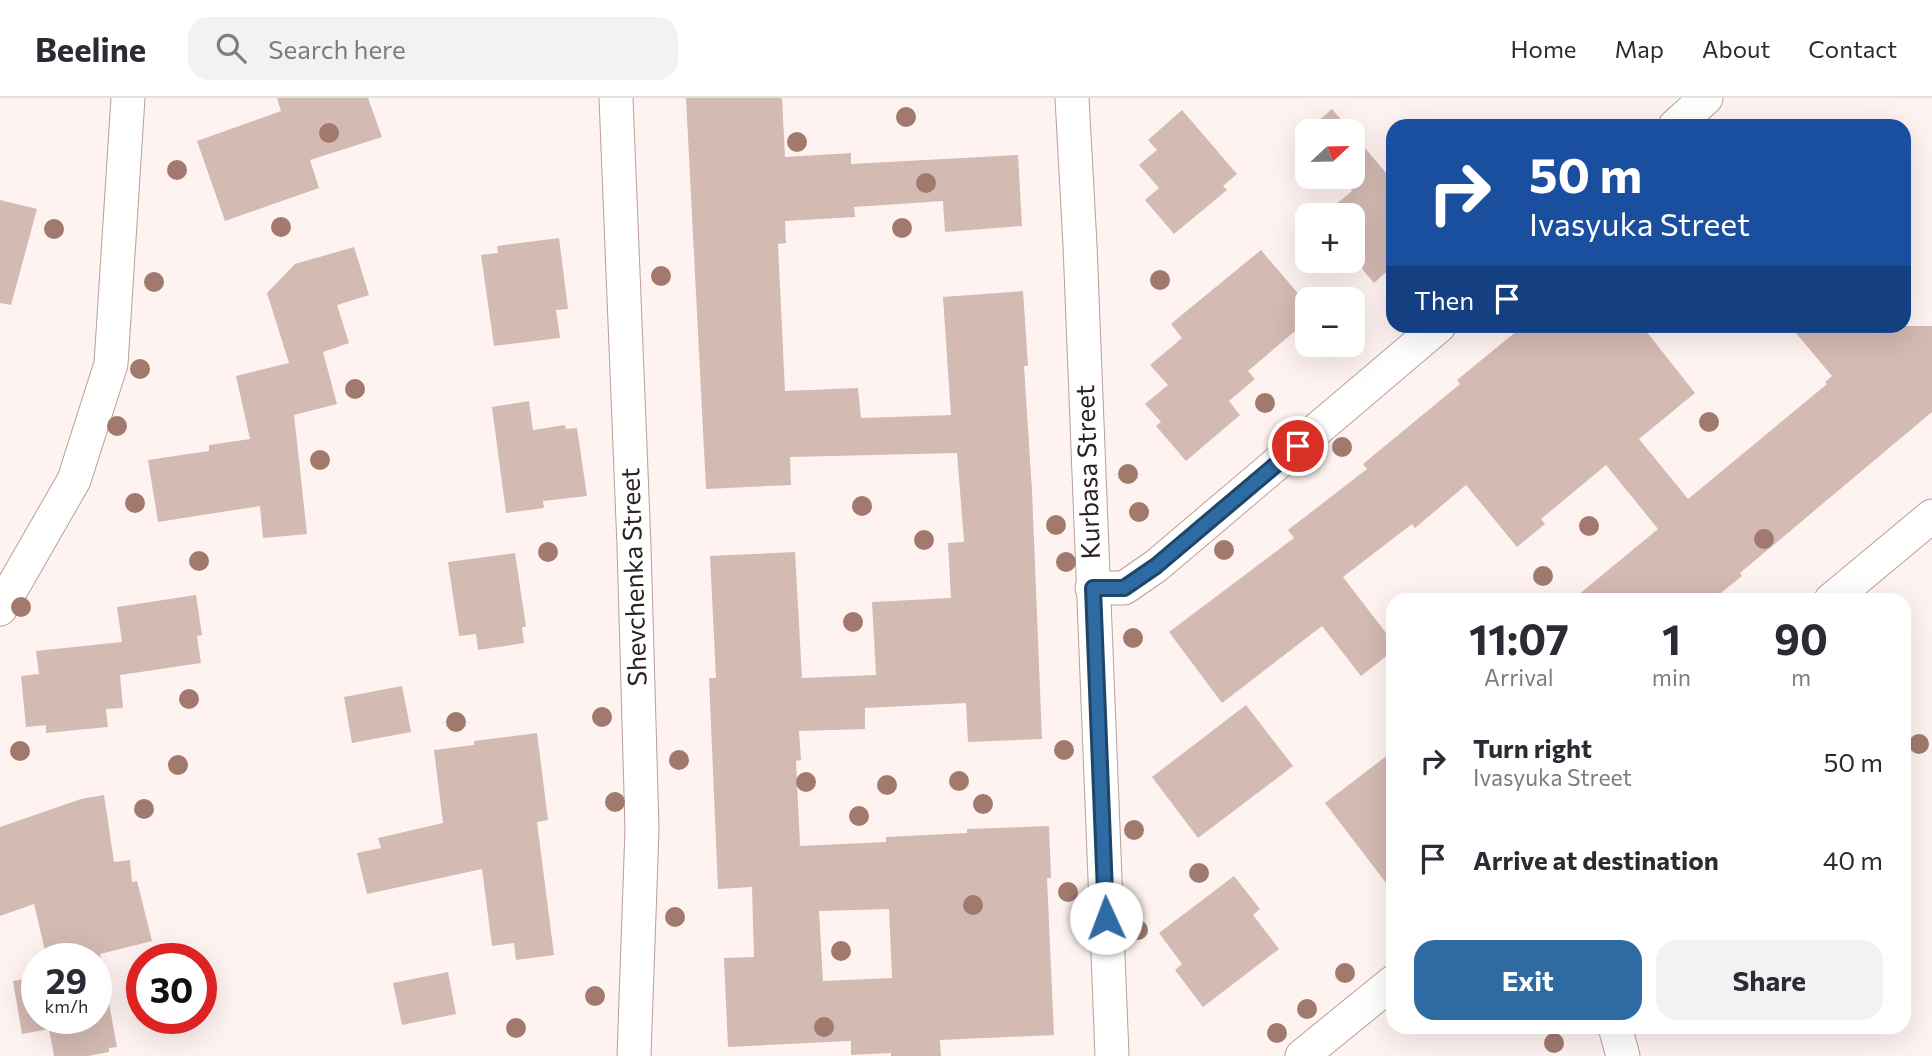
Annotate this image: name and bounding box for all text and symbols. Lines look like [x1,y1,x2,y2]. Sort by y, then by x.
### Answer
search box [188,17,678,80]
text: Beeline [35,28,146,69]
icon: search [212,29,250,67]
text: Search here [268,33,406,64]
text: Home [1511,34,1577,63]
text: Map [1615,34,1664,63]
text: About [1702,34,1770,63]
text: Contact [1808,34,1897,63]
north arrow [1295,119,1365,189]
map controls [1295,119,1365,357]
text: 50 m [1529,143,1642,203]
icon: right [1414,147,1505,238]
button: + [1295,203,1365,273]
text: Ivasyuka Street [1529,203,1750,243]
icon: arrive [1488,280,1526,318]
text: Then [1414,284,1474,315]
button: − [1295,287,1365,357]
street label: Kurbasa Street [1068,384,1105,560]
pin [1268,416,1328,476]
icon: arrive [1279,427,1317,465]
street label: Shevchenka Street [613,467,652,687]
text: 11:07 [1469,612,1569,664]
text: 1 [1662,612,1681,664]
text: 90 [1774,612,1828,664]
text: Arrival [1484,663,1554,691]
text: min [1652,663,1691,691]
text: m [1791,663,1811,691]
text: Turn right [1473,732,1592,763]
icon: right [1414,742,1452,780]
text: 50 m [1823,746,1883,777]
text: Ivasyuka Street [1473,763,1632,791]
icon: arrive [1414,840,1452,878]
text: Arrive at destination [1473,844,1719,875]
text: 40 m [1823,844,1883,875]
position arrow [1069,881,1143,955]
button: Exit [1414,940,1642,1020]
button: Share [1656,940,1883,1020]
speed limit sign: 30 [126,943,217,1034]
text: 29 [46,958,87,1001]
text: km/h [45,995,88,1017]

